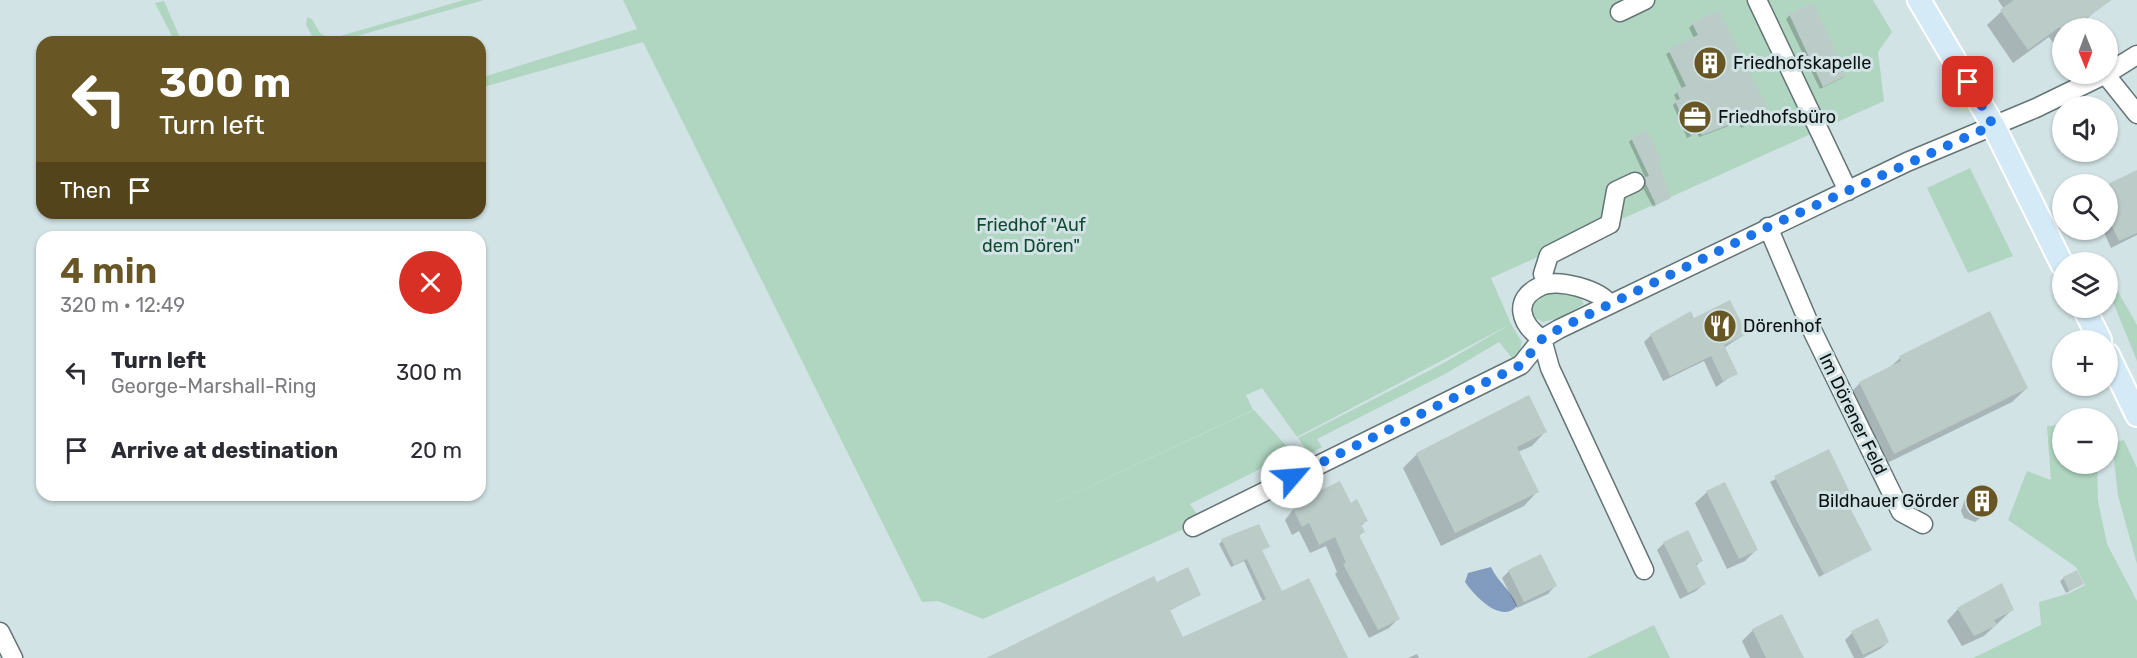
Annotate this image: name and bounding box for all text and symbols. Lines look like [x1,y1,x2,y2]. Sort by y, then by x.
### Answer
north arrow [2052,18,2118,84]
map controls [2052,18,2118,474]
building icon: Friedhofskapelle [1692,45,1728,81]
place label: Friedhofskapelle [1733,52,1871,74]
pin [1942,56,1993,107]
text: 300 m [159,58,291,108]
icon: left [60,60,138,138]
icon: arrive [1951,65,1984,98]
button: sound [2052,96,2118,162]
office icon: Friedhofsbüro [1677,99,1713,135]
place label: Friedhofsbüro [1718,106,1836,128]
text: Turn left [159,109,264,141]
icon: arrive [123,174,156,207]
button: search [2052,174,2118,240]
text: Then [60,177,111,204]
park label: Friedhof "Auf dem Dören" [976,214,1086,257]
text: 4 min [60,249,157,292]
button: close [399,251,462,314]
button: layers [2052,252,2118,318]
text: 320 m · 12:49 [60,293,185,317]
restaurant icon: Dörenhof [1702,308,1738,344]
place label: Dörenhof [1743,315,1822,337]
button: + [2052,330,2118,396]
text: Turn left [111,347,206,374]
street label: Im Dörener Feld [1814,350,1892,478]
icon: left [60,356,93,389]
text: 300 m [396,359,462,386]
text: George-Marshall-Ring [111,374,317,398]
button: − [2052,408,2118,474]
icon: arrive [60,434,93,467]
text: Arrive at destination [111,437,338,464]
text: 20 m [410,437,462,464]
position arrow [1260,445,1324,509]
building icon: Bildhauer Görder [1964,483,2000,519]
place label: Bildhauer Görder [1818,490,1959,512]

